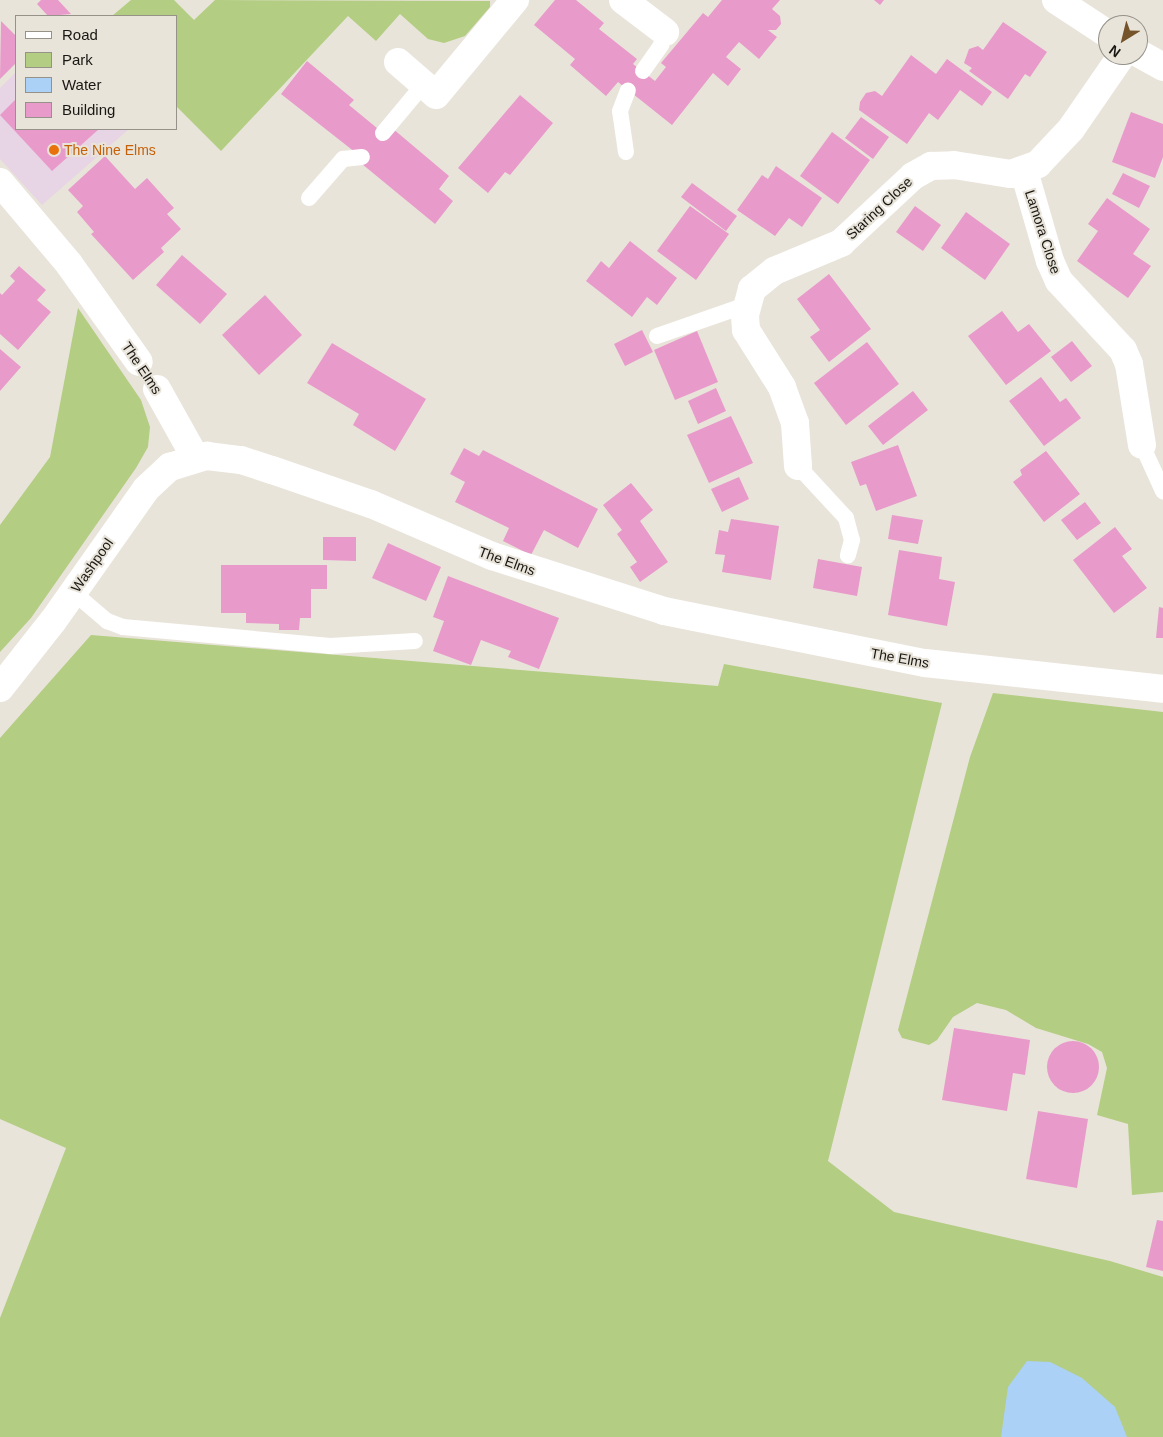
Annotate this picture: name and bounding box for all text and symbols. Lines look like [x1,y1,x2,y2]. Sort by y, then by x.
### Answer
legend [15,15,178,130]
north arrow [1098,15,1148,65]
text: Road [62,26,98,43]
text: N [1106,42,1124,61]
text: Park [62,51,93,68]
text: Water [62,76,101,93]
text: Building [62,101,115,118]
place label: The Nine Elms [64,142,156,158]
marker: The Nine Elms [48,144,60,156]
street label: Staring Close [843,173,915,243]
street label: Lamora Close [1022,188,1064,276]
street label: The Elms [119,339,165,397]
street label: Washpool [67,535,117,595]
street label: The Elms [476,543,538,579]
street label: The Elms [869,645,931,671]

